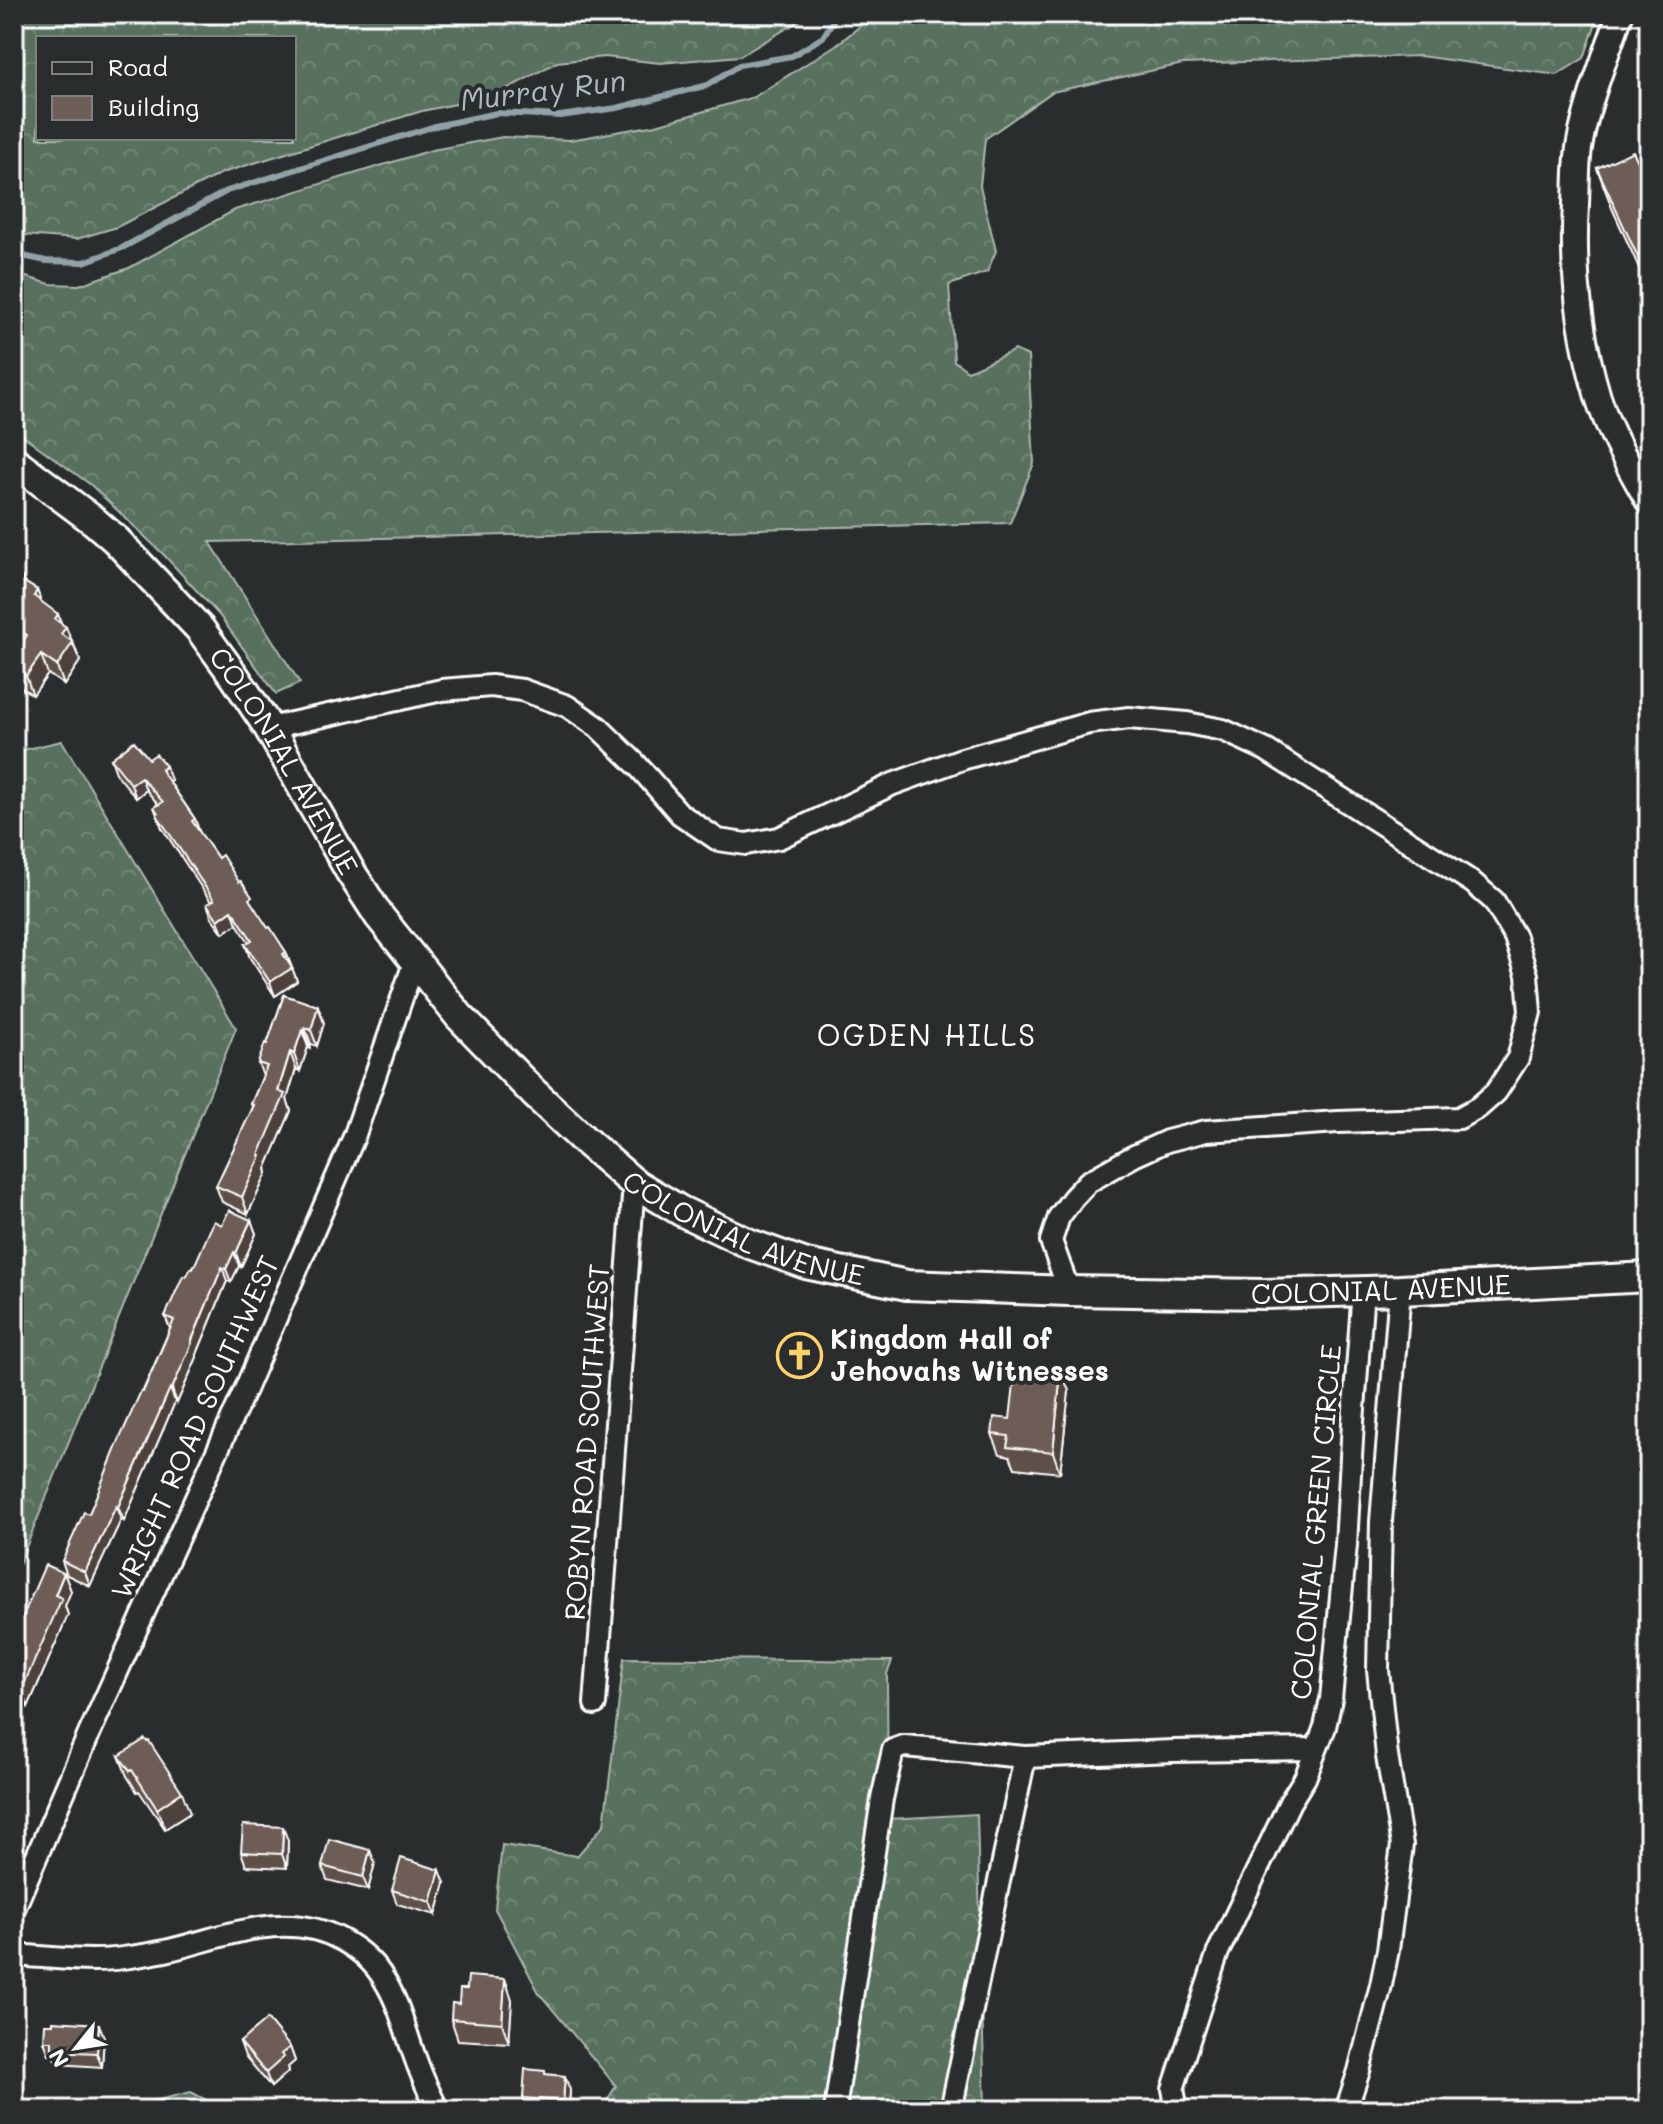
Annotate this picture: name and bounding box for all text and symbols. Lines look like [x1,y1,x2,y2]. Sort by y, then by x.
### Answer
legend [36,36,296,140]
text: Road [108,51,168,82]
water label: Murray Run [458,59,628,119]
text: Building [108,91,199,122]
street label: COLONIAL AVENUE [202,639,367,881]
district label: OGDEN HILLS [817,1014,1037,1054]
street label: COLONIAL AVENUE [615,1162,868,1293]
street label: WRIGHT ROAD SOUTHWEST [102,1249,286,1604]
street label: ROBYN ROAD SOUTHWEST [556,1262,616,1621]
street label: COLONIAL AVENUE [1251,1265,1511,1311]
place label: Kingdom Hall of Jehovahs Witnesses [830,1320,1109,1388]
church icon: Kingdom Hall of Jehovahs Witnesses [775,1331,823,1379]
street label: COLONIAL GREEN CIRCLE [1282,1343,1348,1701]
north arrow [36,2008,116,2088]
text: N [42,2044,75,2073]

